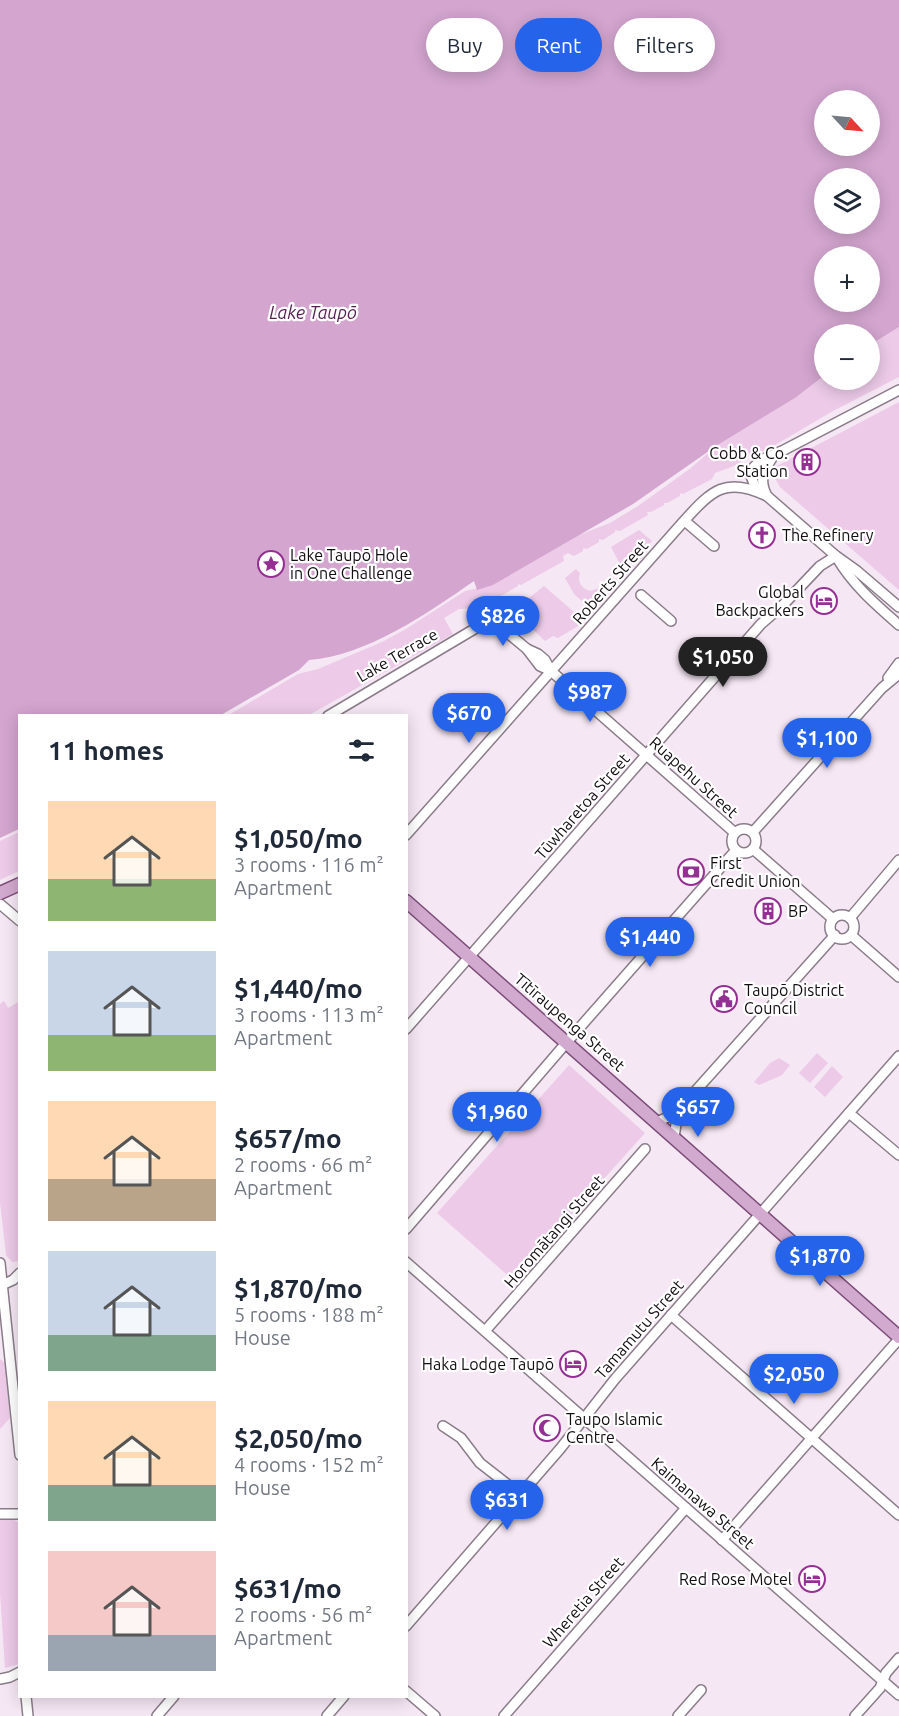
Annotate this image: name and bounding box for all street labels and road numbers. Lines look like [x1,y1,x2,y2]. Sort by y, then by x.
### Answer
street label: Roberts Street [569,536,652,628]
street label: Lake Terrace [353,625,441,685]
street label: Ruapehu Street [646,733,742,822]
street label: Tūwharetoa Street [531,749,633,863]
street label: Tītīraupenga Street [511,969,629,1075]
street label: Horomātangi Street [500,1171,608,1291]
street label: Tamamutu Street [591,1275,687,1382]
street label: Kaimanawa Street [648,1454,759,1553]
street label: Wheretia Street [539,1552,628,1651]

